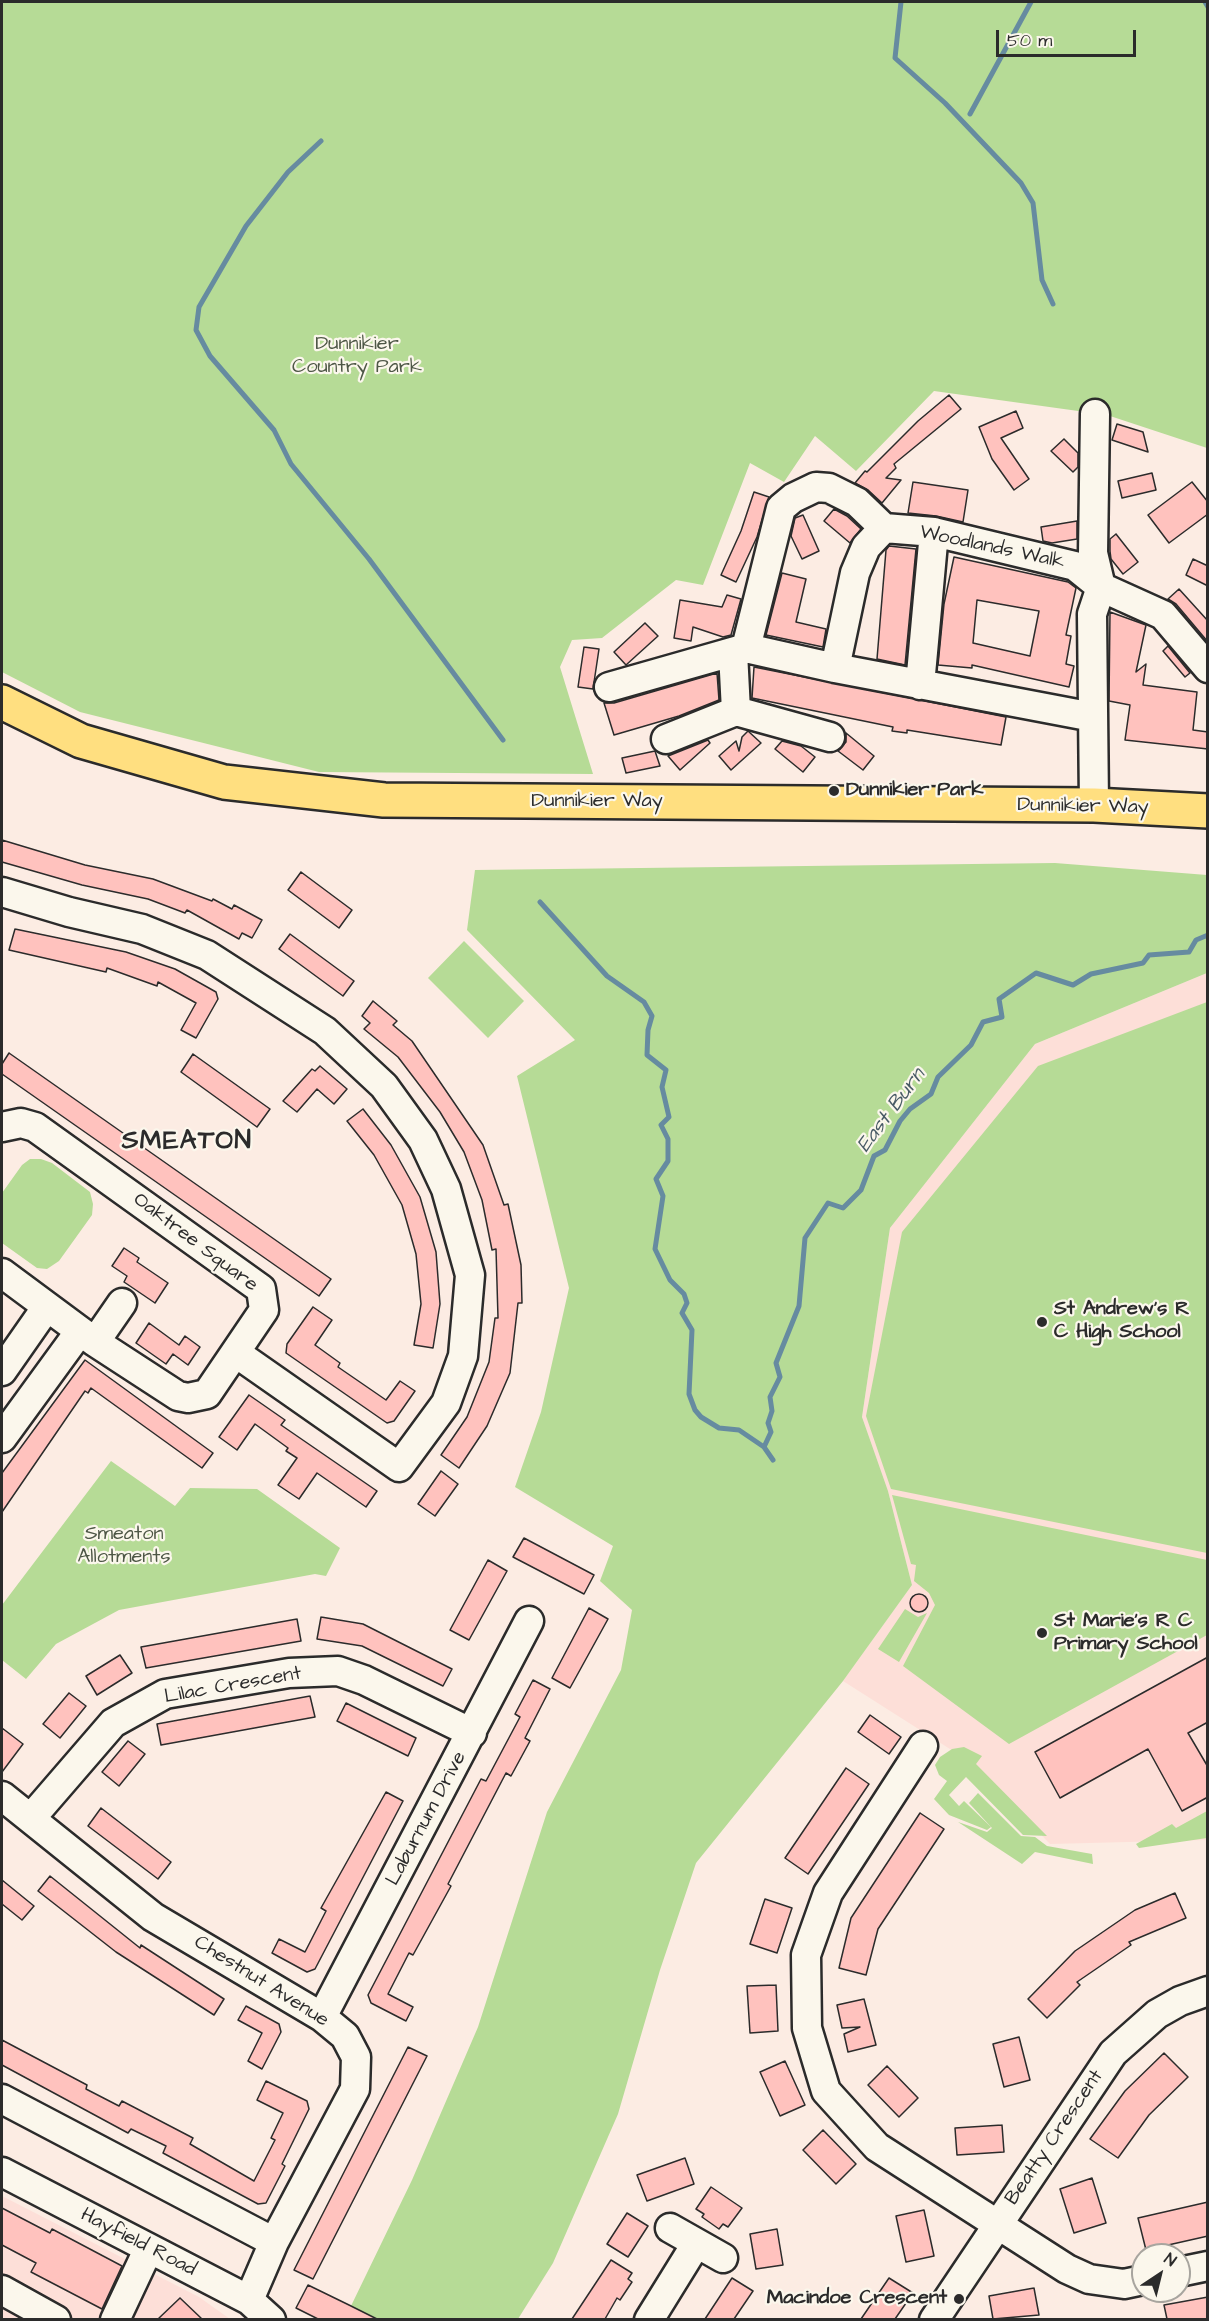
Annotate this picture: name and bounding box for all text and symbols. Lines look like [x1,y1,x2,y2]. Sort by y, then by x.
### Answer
scale bar [999,18,1138,56]
text: 50 m [1007,28,1052,53]
park label: Dunnikier Country Park [292,333,422,380]
street label: Woodlands Walk [917,521,1067,575]
place label: Dunnikier Park [846,779,984,803]
marker: Dunnikier Park [827,784,841,798]
street label: Dunnikier Way [531,790,663,814]
street label: Dunnikier Way [1017,794,1149,820]
water label: East Burn [852,1064,932,1158]
district label: SMEATON [122,1127,252,1159]
street label: Oaktree Square [128,1188,262,1298]
place label: St Andrew's R C High School [1054,1298,1190,1345]
marker: St Andrew's R C High School [1035,1315,1049,1329]
park label: Smeaton Allotments [78,1523,170,1570]
place label: St Marie's R C Primary School [1054,1610,1198,1657]
marker: St Marie's R C Primary School [1035,1626,1049,1640]
street label: Lilac Crescent [163,1662,303,1710]
street label: Laburnum Drive [382,1748,472,1890]
street label: Chestnut Avenue [189,1931,333,2033]
street label: Beatty Crescent [1001,2066,1109,2210]
street label: Hayfield Road [76,2204,200,2282]
north arrow [1131,2243,1191,2303]
text: N [1160,2248,1181,2272]
place label: Macindoe Crescent [767,2287,947,2311]
marker: Macindoe Crescent [952,2292,966,2306]

